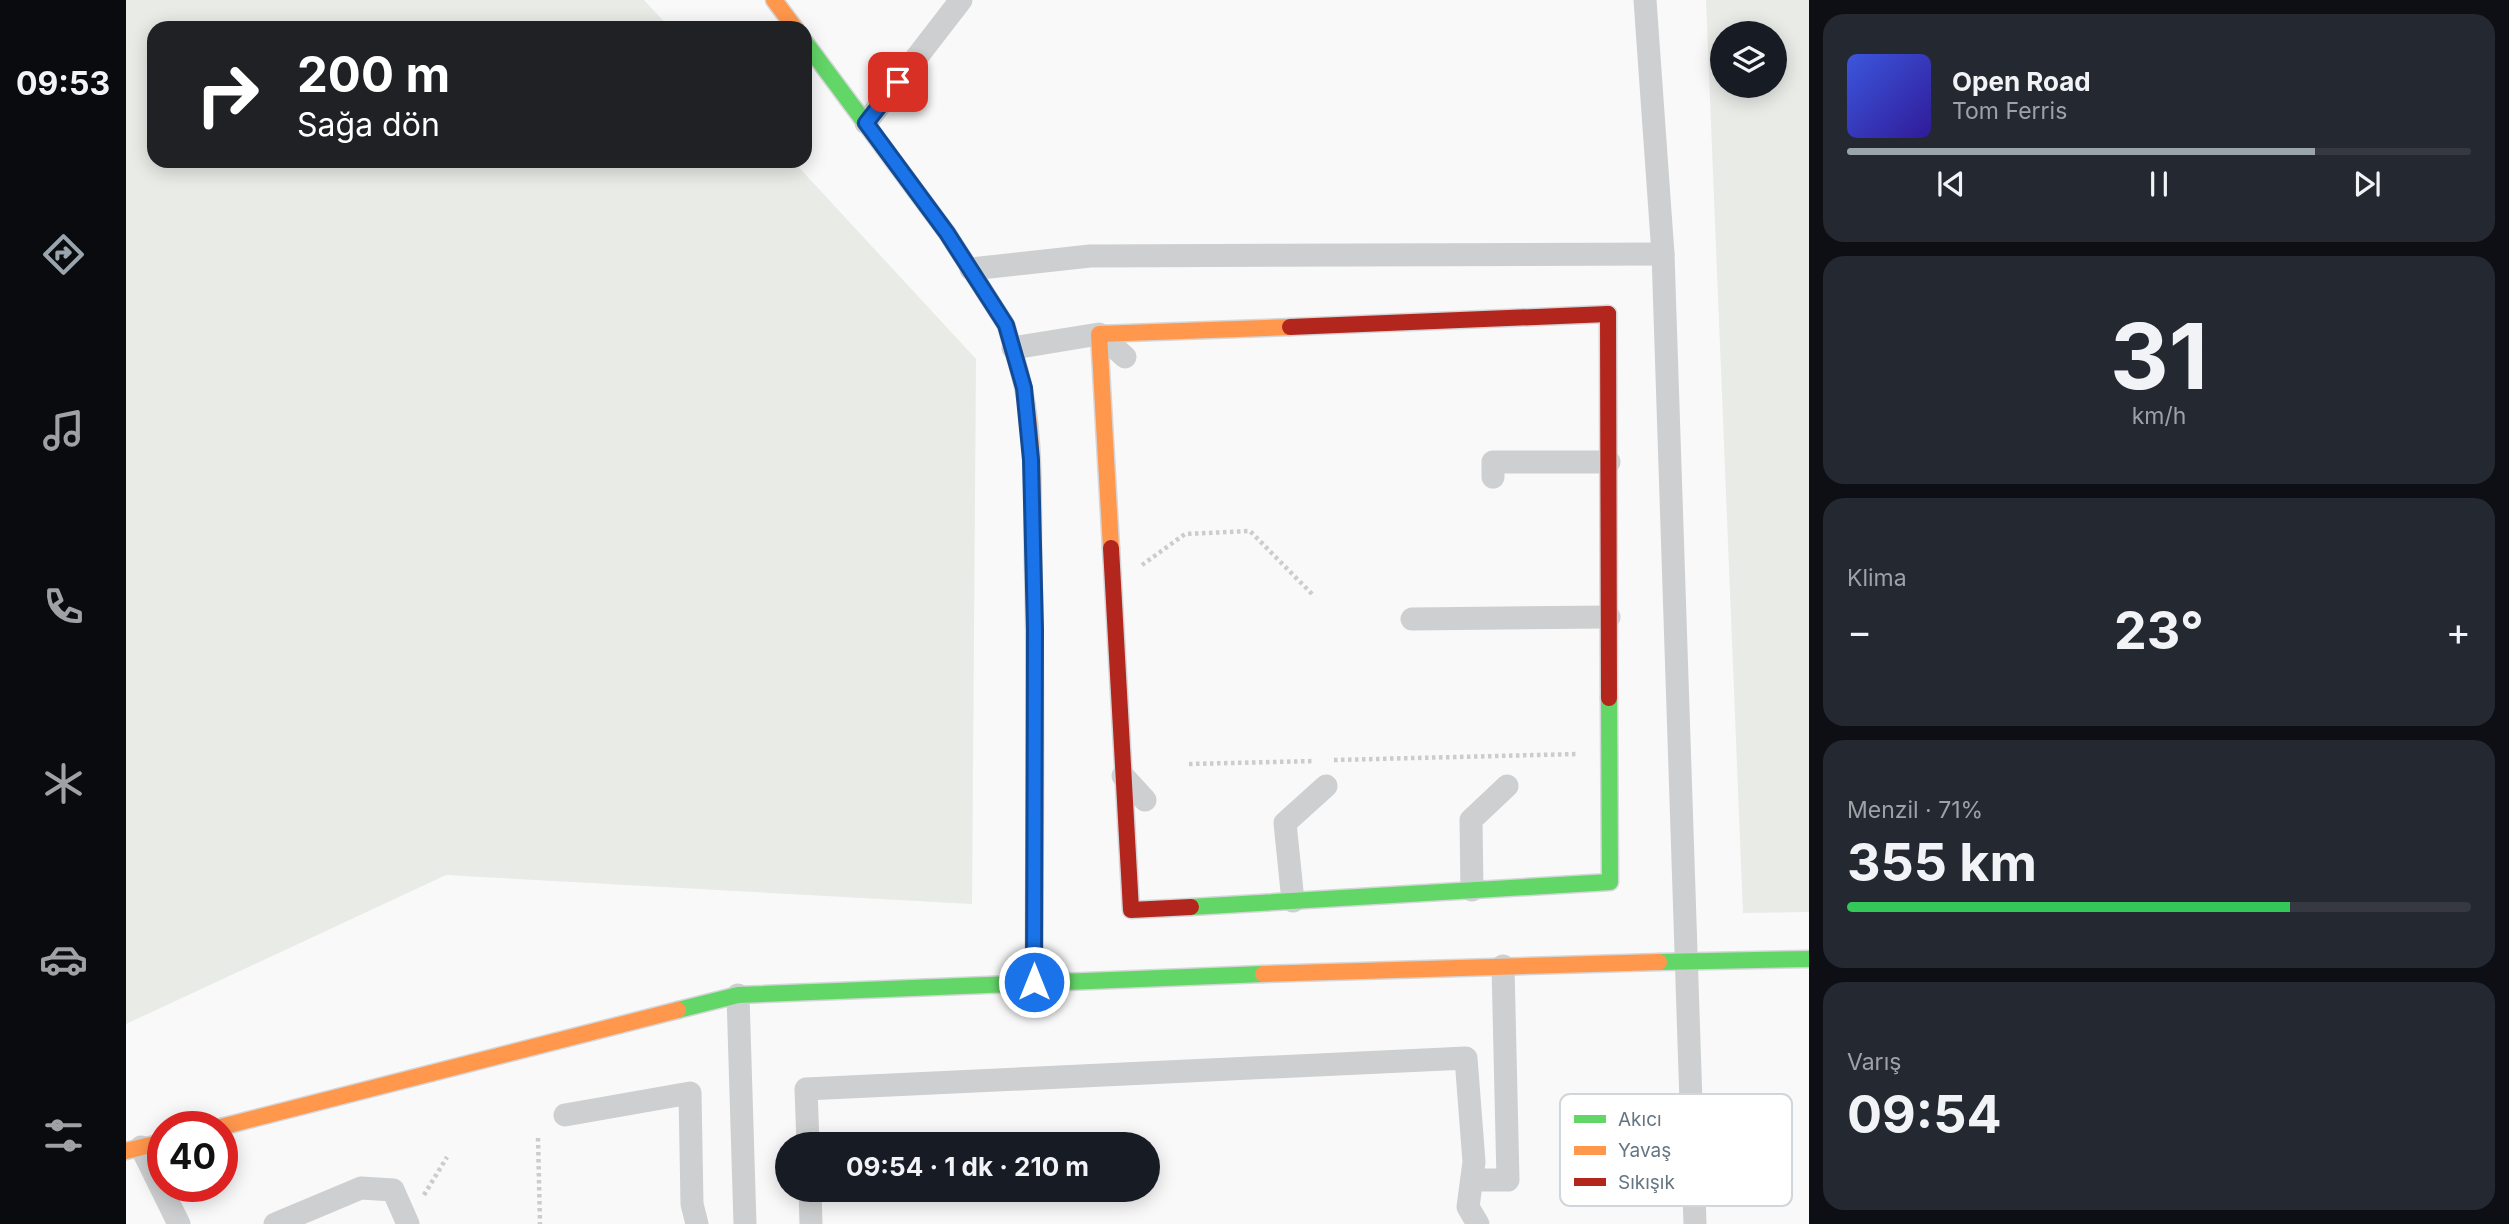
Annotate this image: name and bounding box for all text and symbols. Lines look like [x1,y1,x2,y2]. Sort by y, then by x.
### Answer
map controls [1710,21,1787,98]
button: layers [1710,21,1787,98]
text: 200 m [297,45,450,104]
icon: right [182,49,273,140]
pin [868,52,928,112]
icon: arrive [879,63,917,101]
text: 09:53 [16,64,110,103]
text: Open Road [1952,66,2091,97]
text: Tom Ferris [1952,97,2067,125]
text: Sağa dön [297,105,440,144]
icon: previous [1932,165,1970,203]
icon: pause [2140,165,2178,203]
icon: next [2348,165,2386,203]
icon: directions [39,230,88,279]
text: 31 [2110,301,2208,411]
text: km/h [2132,402,2186,430]
icon: music [39,406,88,455]
text: Klima [1847,564,1907,592]
icon: phone [39,582,88,631]
text: 23° [2114,599,2204,662]
text: − [1847,608,1872,654]
text: + [2446,608,2471,654]
icon: climate [39,759,88,808]
text: Menzil · 71% [1847,796,1983,824]
text: 355 km [1847,831,2037,894]
icon: car [39,935,88,984]
position arrow [997,945,1071,1019]
text: Varış [1847,1048,1901,1076]
text: 09:54 [1847,1083,2002,1146]
legend [1560,1094,1792,1206]
text: Akıcı [1618,1108,1662,1131]
icon: filters [39,1111,88,1160]
speed limit sign: 40 [147,1111,238,1202]
text: Yavaş [1618,1139,1671,1162]
text: 09:54 · 1 dk · 210 m [846,1151,1089,1182]
text: Sıkışık [1618,1171,1675,1194]

